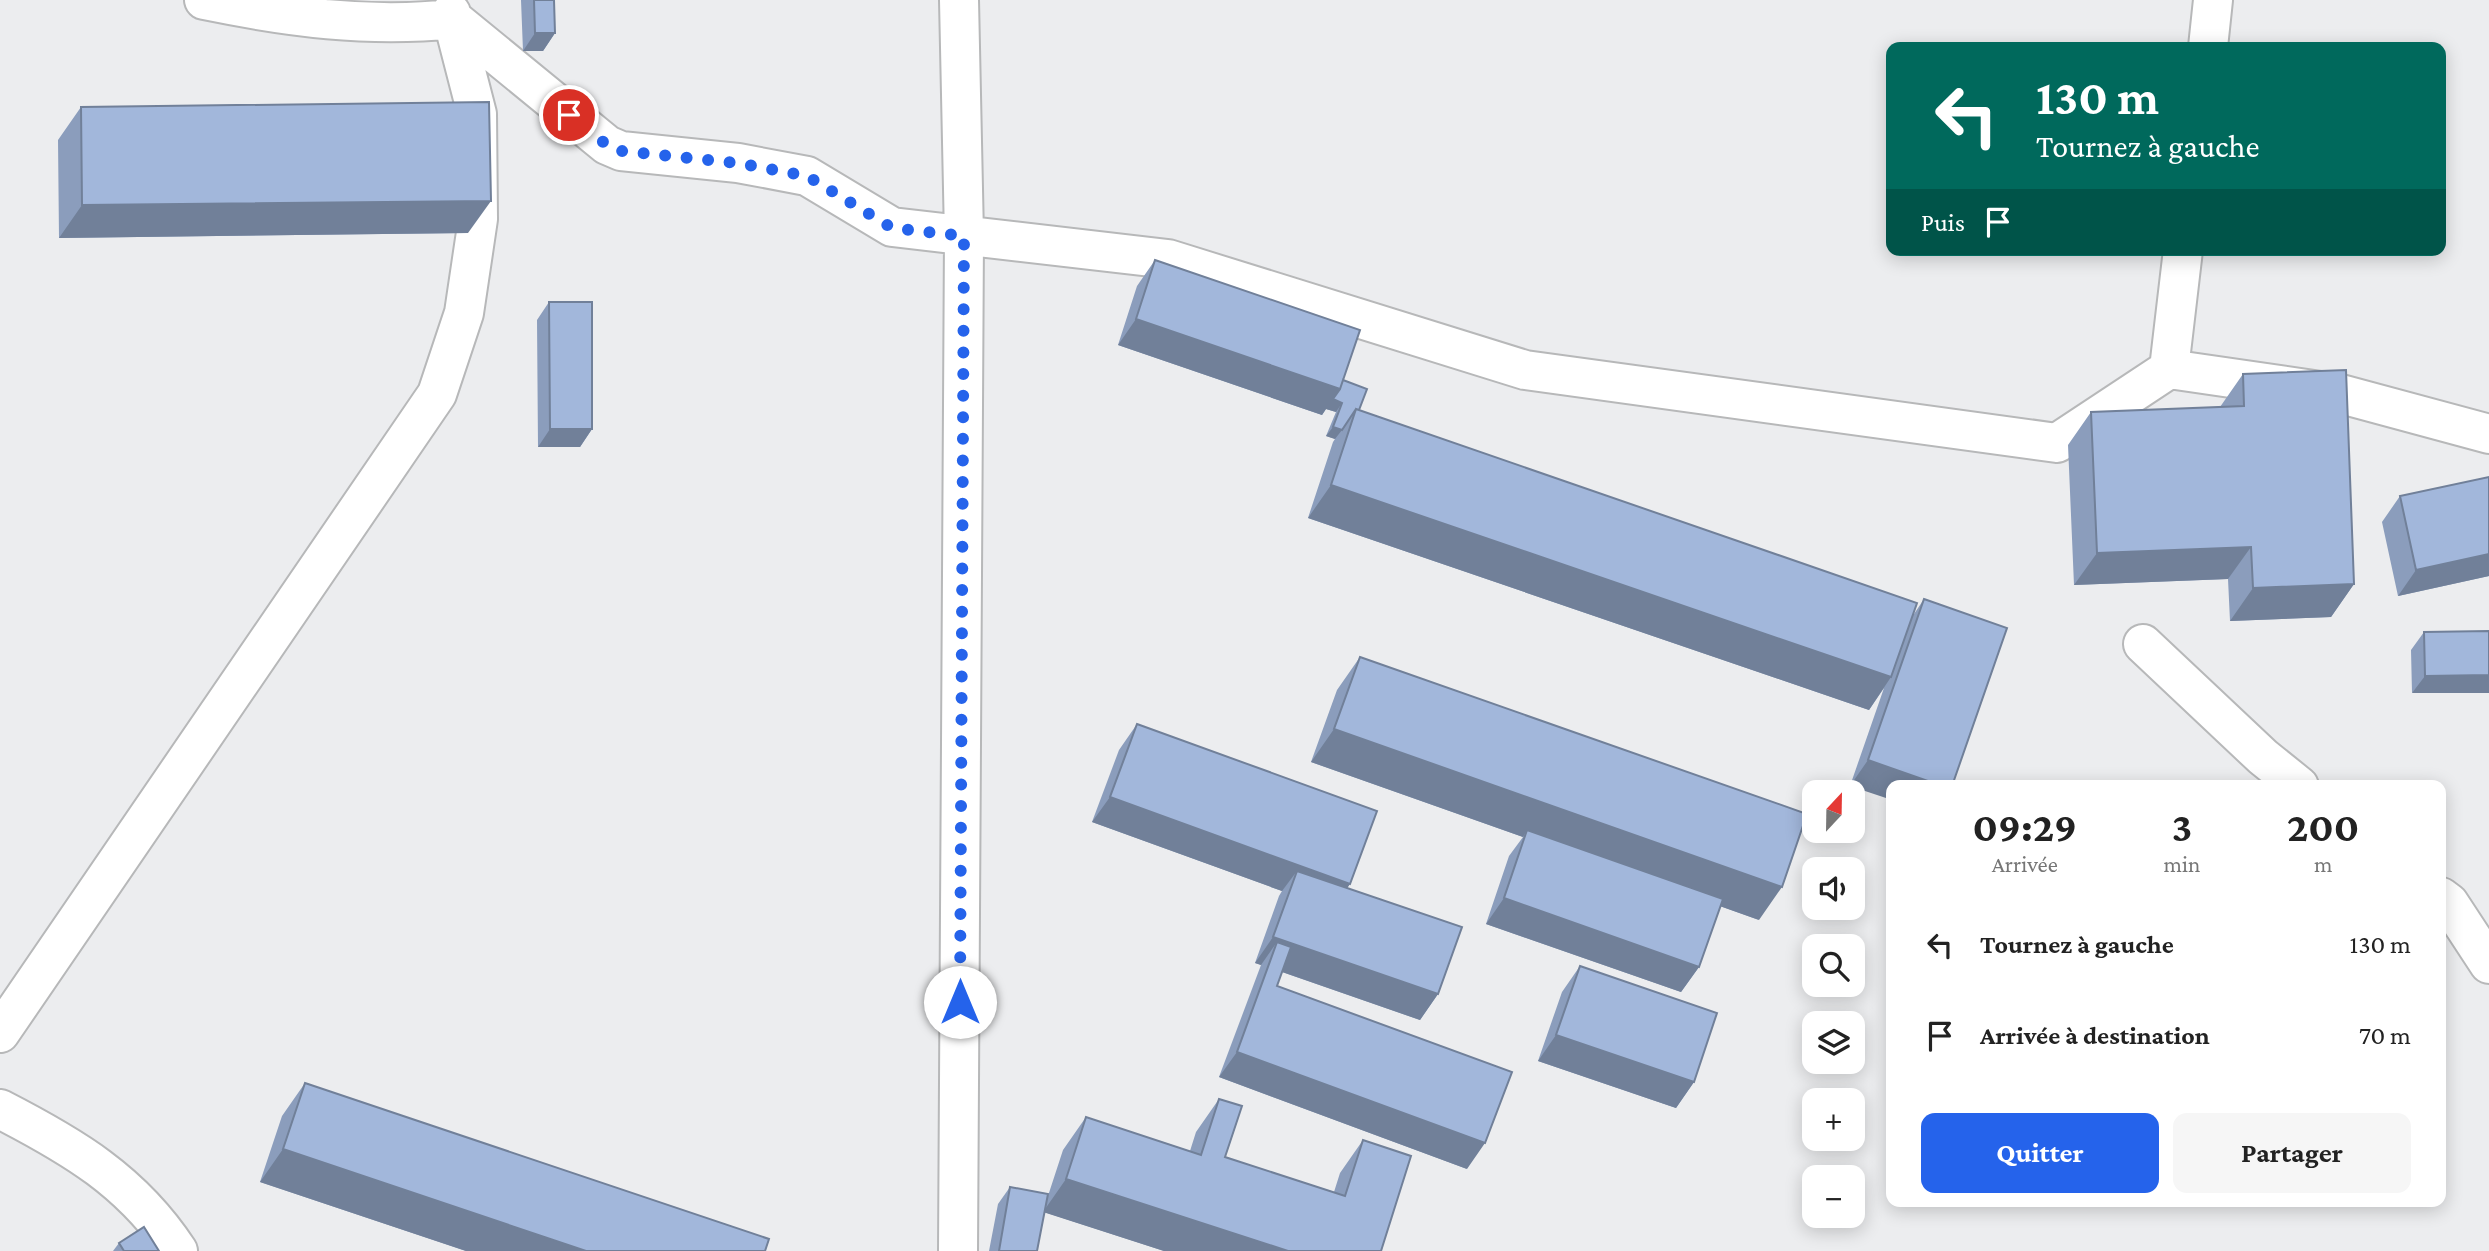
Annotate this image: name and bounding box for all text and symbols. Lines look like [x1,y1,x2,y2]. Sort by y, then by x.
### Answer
icon: left [1921,70,2012,161]
text: 130 m [2036,70,2159,125]
pin [539,85,599,145]
icon: arrive [550,96,588,134]
text: Tournez à gauche [2036,128,2259,164]
icon: arrive [1979,203,2017,241]
text: Puis [1921,208,1965,237]
north arrow [1802,780,1866,844]
map controls [1802,780,1865,1228]
text: 09:29 [1973,803,2077,850]
text: 3 [2172,803,2192,850]
text: 200 [2287,803,2359,850]
text: Arrivée [1992,851,2058,877]
text: min [2163,851,2200,877]
text: m [2314,851,2332,877]
button: sound [1802,857,1865,920]
icon: left [1921,926,1959,964]
text: Tournez à gauche [1980,930,2174,959]
text: 130 m [2350,930,2411,959]
button: search [1802,934,1865,997]
position arrow [923,965,997,1039]
button: layers [1802,1011,1865,1074]
icon: arrive [1921,1017,1959,1055]
text: Arrivée à destination [1980,1021,2210,1050]
text: 70 m [2359,1021,2411,1050]
button: + [1802,1088,1865,1151]
button: Quitter [1921,1113,2159,1193]
button: Partager [2173,1113,2411,1193]
button: − [1802,1165,1865,1228]

